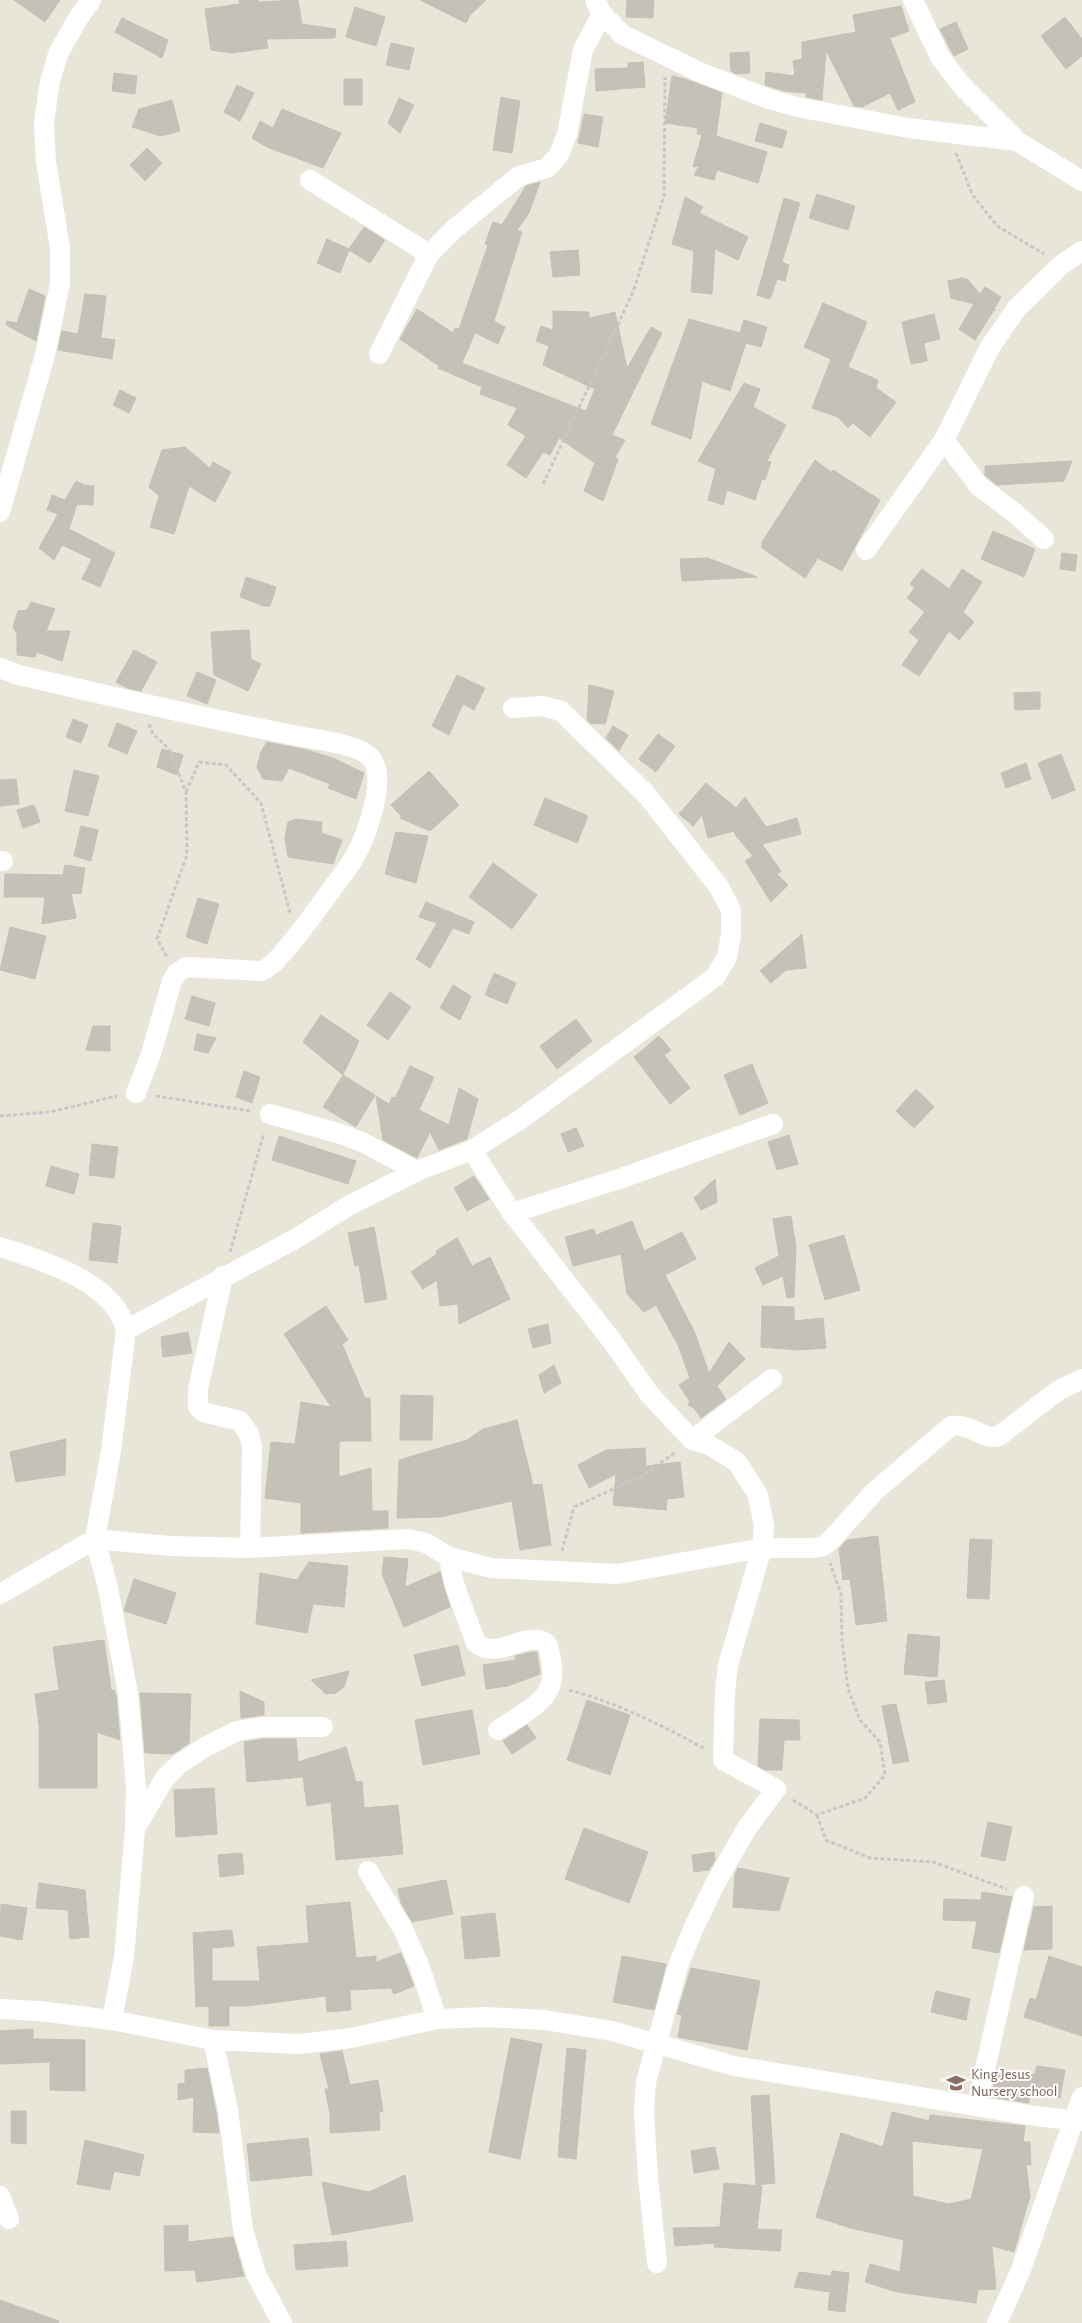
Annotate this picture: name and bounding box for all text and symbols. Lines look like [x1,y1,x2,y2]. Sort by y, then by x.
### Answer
place label: King Jesus Nursery school [971,2067,1057,2099]
school or university icon: King Jesus Nursery school [945,2072,967,2094]

